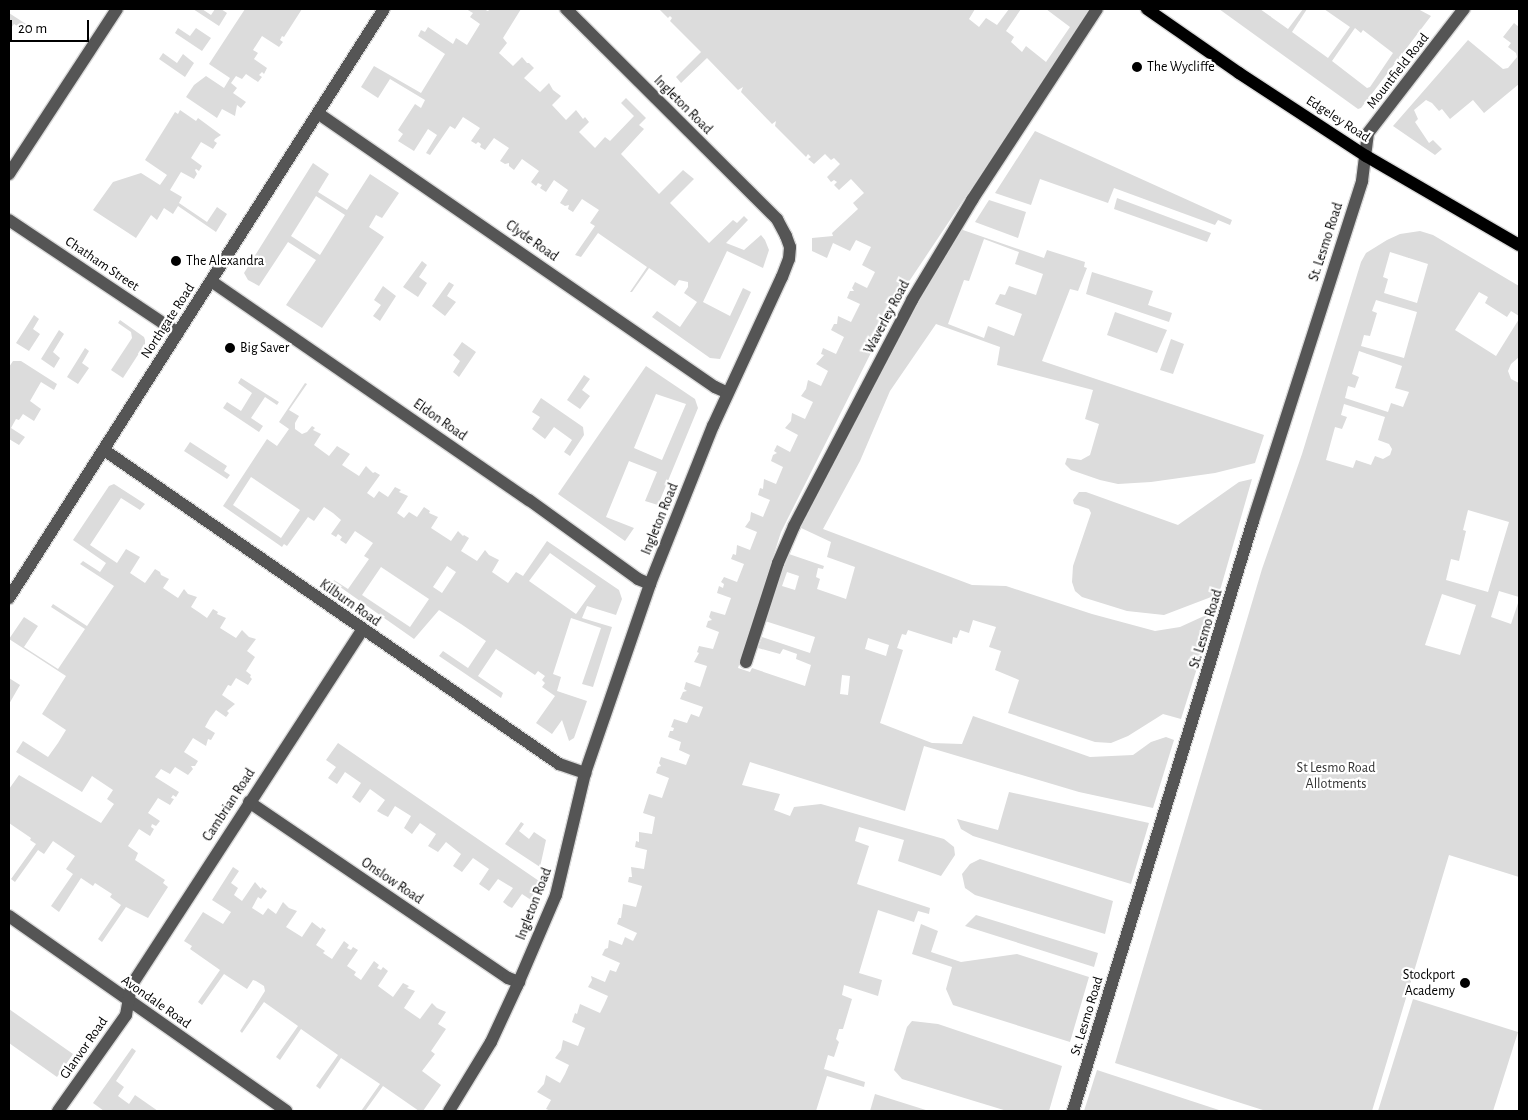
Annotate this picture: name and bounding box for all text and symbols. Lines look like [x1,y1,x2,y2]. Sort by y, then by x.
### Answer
scale bar [12,10,91,42]
text: 20 m [18,21,47,36]
street label: Mountfield Road [1363,30,1433,112]
place label: The Wycliffe [1147,59,1215,75]
marker: The Wycliffe [1131,61,1143,73]
street label: Ingleton Road [650,72,716,138]
street label: Edgeley Road [1303,92,1373,146]
street label: St. Lesmo Road [1305,201,1347,283]
street label: Clyde Road [502,217,562,265]
street label: Chatham Street [62,233,142,295]
place label: The Alexandra [186,253,264,269]
marker: The Alexandra [170,255,182,267]
street label: Waverley Road [861,277,913,357]
street label: Northgate Road [137,280,199,362]
place label: Big Saver [240,340,289,356]
marker: Big Saver [224,342,236,354]
street label: Eldon Road [410,395,470,445]
street label: Ingleton Road [638,481,682,557]
street label: Kilburn Road [316,576,384,630]
street label: St. Lesmo Road [1186,588,1226,670]
park label: St Lesmo Road Allotments [1297,760,1375,792]
street label: Cambrian Road [199,765,259,845]
street label: Onslow Road [358,854,426,908]
street label: Ingleton Road [513,866,555,942]
place label: Stockport Academy [1403,967,1455,1000]
street label: Avondale Road [118,972,194,1032]
street label: St. Lesmo Road [1067,975,1107,1057]
marker: Stockport Academy [1459,977,1471,989]
street label: Glanvor Road [56,1014,112,1082]

